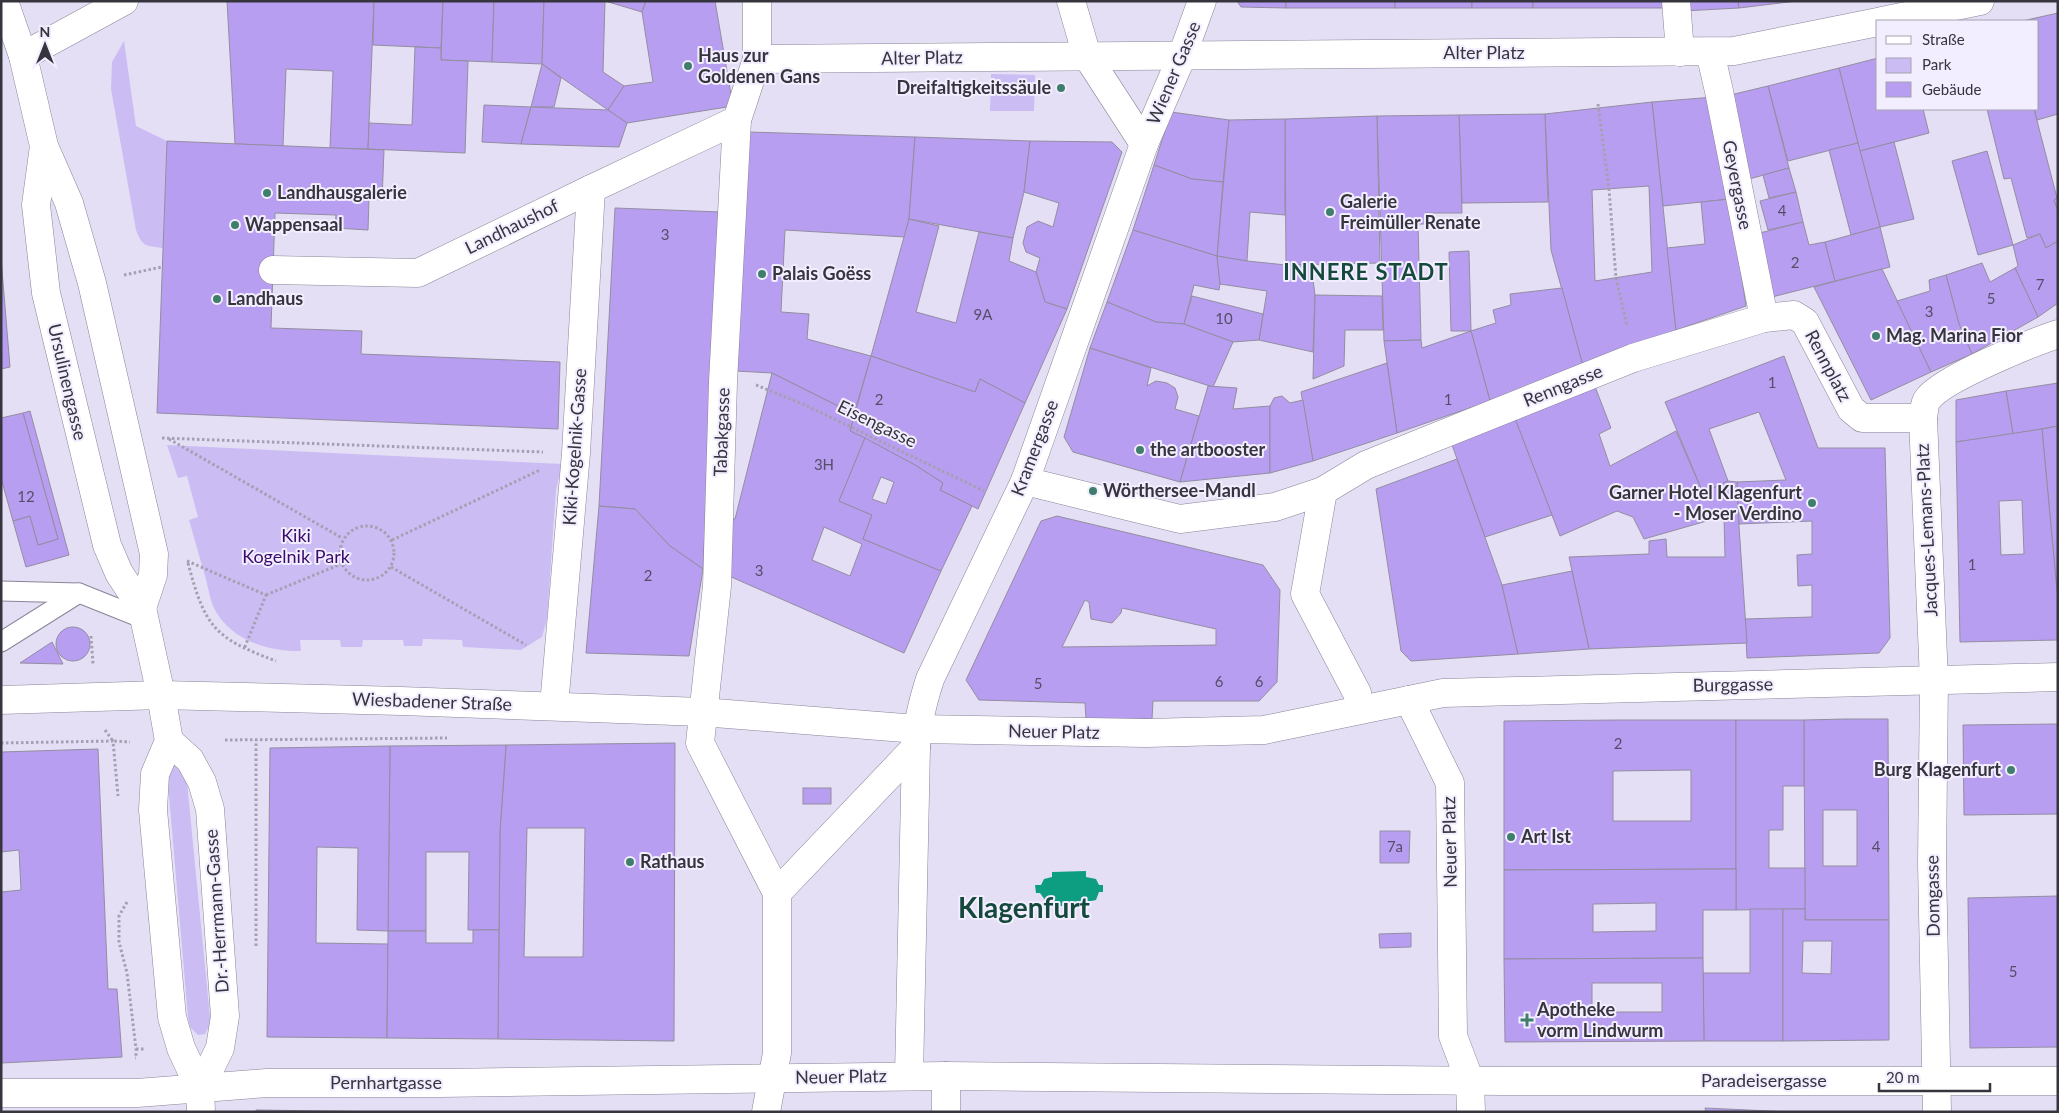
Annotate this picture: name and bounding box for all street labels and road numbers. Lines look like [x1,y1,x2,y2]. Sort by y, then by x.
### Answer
street label: Wiener Gasse [1141,18,1205,127]
street label: Alter Platz [1443,41,1525,63]
street label: Alter Platz [881,45,963,69]
street label: Geyergasse [1719,138,1757,231]
street label: Landhaushof [461,194,563,258]
street label: Ursulinengasse [44,321,92,442]
street label: Rennplatz [1801,326,1857,405]
street label: Renngasse [1520,359,1606,411]
street label: Kiki-Kogelnik-Gasse [558,368,590,526]
street label: Tabakgasse [708,387,734,477]
street label: Eisengasse [834,394,921,452]
street label: Kramergasse [1006,396,1062,499]
street label: Jacques-Lemans-Platz [1910,443,1942,617]
street label: Burggasse [1693,672,1773,696]
street label: Wiesbadener Straße [352,687,512,715]
street label: Neuer Platz [1008,719,1100,743]
street label: Neuer Platz [1437,796,1461,888]
street label: Dr.-Herrmann-Gasse [199,828,233,994]
street label: Domgasse [1920,855,1944,937]
street label: Neuer Platz [795,1064,887,1088]
street label: Paradeisergasse [1701,1069,1827,1091]
street label: Pernhartgasse [330,1071,442,1093]

